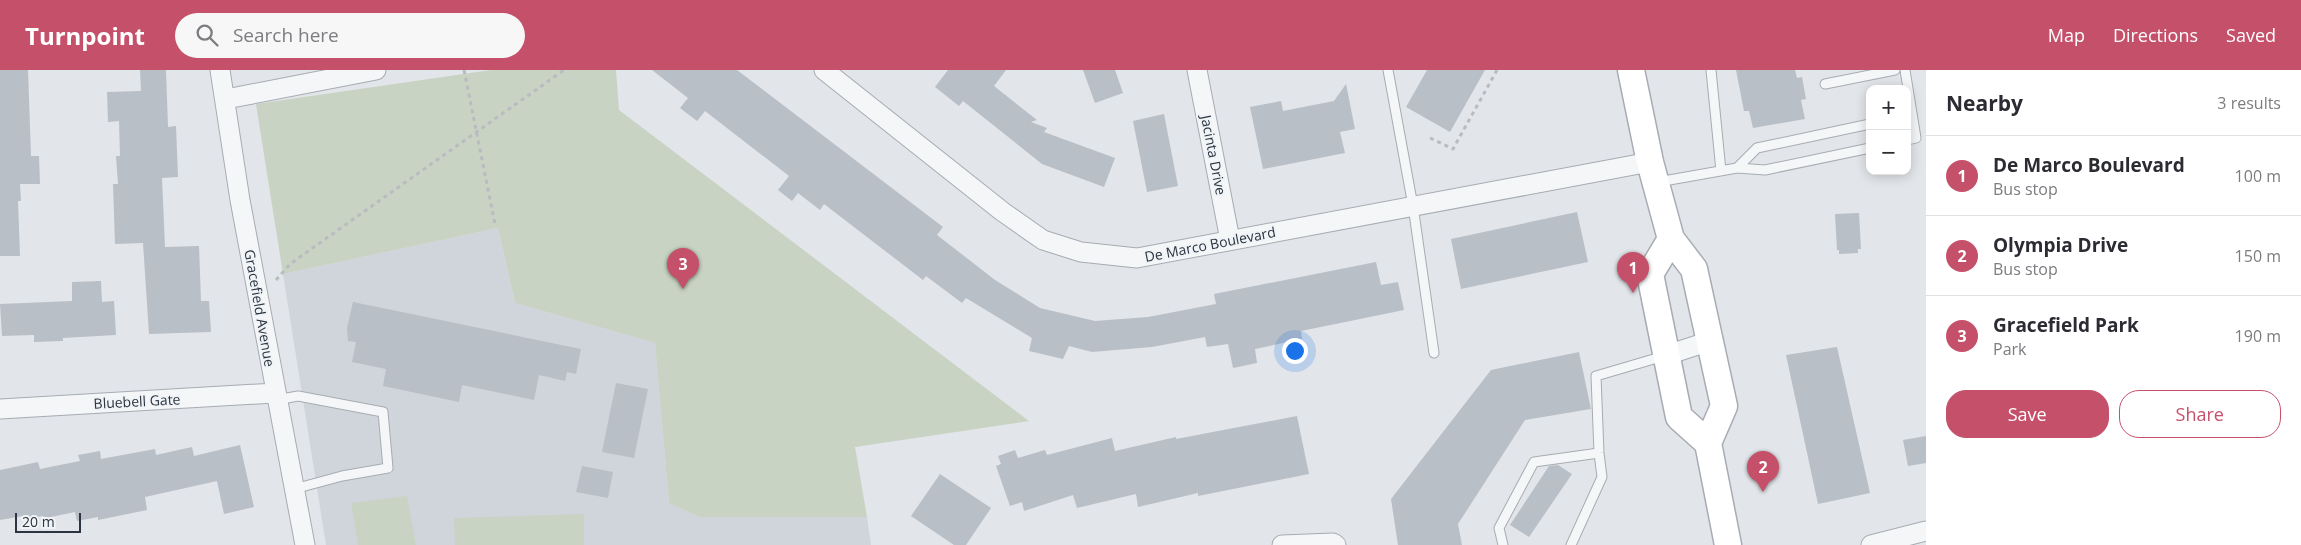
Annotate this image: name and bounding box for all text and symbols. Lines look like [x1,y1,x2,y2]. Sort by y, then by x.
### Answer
search box [175,13,525,58]
text: Turnpoint [25,19,145,52]
icon: search [193,21,221,49]
text: Search here [233,22,339,48]
text: Map [2048,23,2085,47]
text: Directions [2113,23,2198,47]
text: Saved [2226,23,2276,47]
map controls [1866,85,1911,175]
button: + [1866,85,1911,130]
text: Nearby [1946,89,2023,117]
text: 3 results [2217,92,2281,114]
street label: Jacinta Drive [1197,111,1231,197]
button: − [1866,130,1911,175]
text: De Marco Boulevard [1993,152,2185,178]
text: 1 [1957,165,1967,187]
text: 100 m [2235,165,2281,187]
text: Bus stop [1993,178,2058,200]
street label: De Marco Boulevard [1143,222,1277,266]
text: Olympia Drive [1993,232,2128,258]
text: 2 [1957,245,1967,267]
text: 150 m [2235,245,2281,267]
street label: Gracefield Avenue [240,248,280,368]
pin: 3 [667,248,699,289]
pin: 1 [1617,252,1649,293]
text: Bus stop [1993,258,2058,280]
text: Gracefield Park [1993,312,2139,338]
text: 3 [1957,325,1967,347]
text: 190 m [2235,325,2281,347]
your location [1282,338,1308,364]
text: Park [1993,338,2026,360]
street label: Bluebell Gate [93,389,181,413]
button: Save [1946,390,2109,438]
button: Share [2119,390,2281,438]
pin: 2 [1747,451,1779,492]
scale bar [15,510,81,533]
text: 20 m [22,512,55,531]

